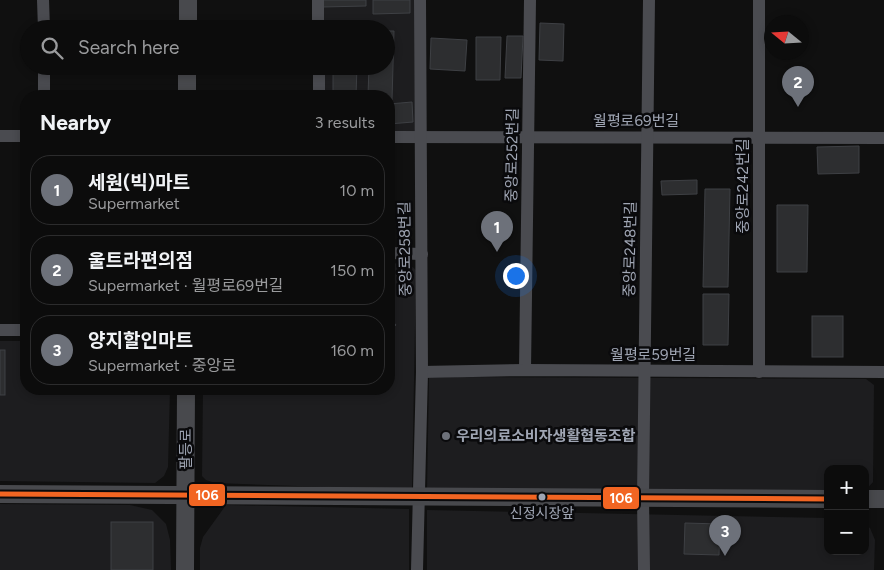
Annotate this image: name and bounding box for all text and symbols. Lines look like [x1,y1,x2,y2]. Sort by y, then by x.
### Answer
north arrow [764,15,809,60]
search box [20,20,395,75]
icon: search [38,34,66,62]
text: Search here [78,36,180,59]
pin: 2 [782,66,814,107]
street label: 중앙로252번길 [502,108,522,202]
text: Nearby [40,110,111,135]
street label: 월평로69번길 [593,112,679,130]
text: 3 results [315,113,375,132]
street label: 중앙로242번길 [734,138,752,234]
text: 세원(빅)마트 [88,171,190,194]
text: 1 [54,181,60,200]
text: 10 m [340,181,374,200]
text: Supermarket [88,194,180,213]
street label: 중앙로258번길 [395,201,415,297]
street label: 중앙로248번길 [620,201,640,297]
pin: 1 [481,211,513,252]
text: 울트라편의점 [88,249,193,272]
text: 2 [52,261,62,280]
text: 150 m [330,261,374,280]
your location [503,263,529,289]
text: Supermarket · 월평로69번길 [88,276,284,295]
text: 양지할인마트 [88,329,193,352]
text: 3 [53,341,61,360]
text: 160 m [331,341,374,360]
street label: 월평로59번길 [610,346,696,364]
text: Supermarket · 중앙로 [88,356,236,375]
place label: 우리의료소비자생활협동조합 [456,427,636,445]
street label: 팔등로 [177,428,195,470]
marker: 우리의료소비자생활협동조합 [440,430,452,442]
map controls [824,465,869,555]
button: + [824,465,869,510]
line badge: 106 [188,483,226,507]
line badge: 106 [602,486,640,510]
text: 106 [195,487,219,504]
text: 106 [609,490,633,507]
marker: 신정시장앞 [537,492,547,502]
place label: 신정시장앞 [510,505,574,522]
button: − [824,510,869,555]
pin: 3 [709,515,741,556]

